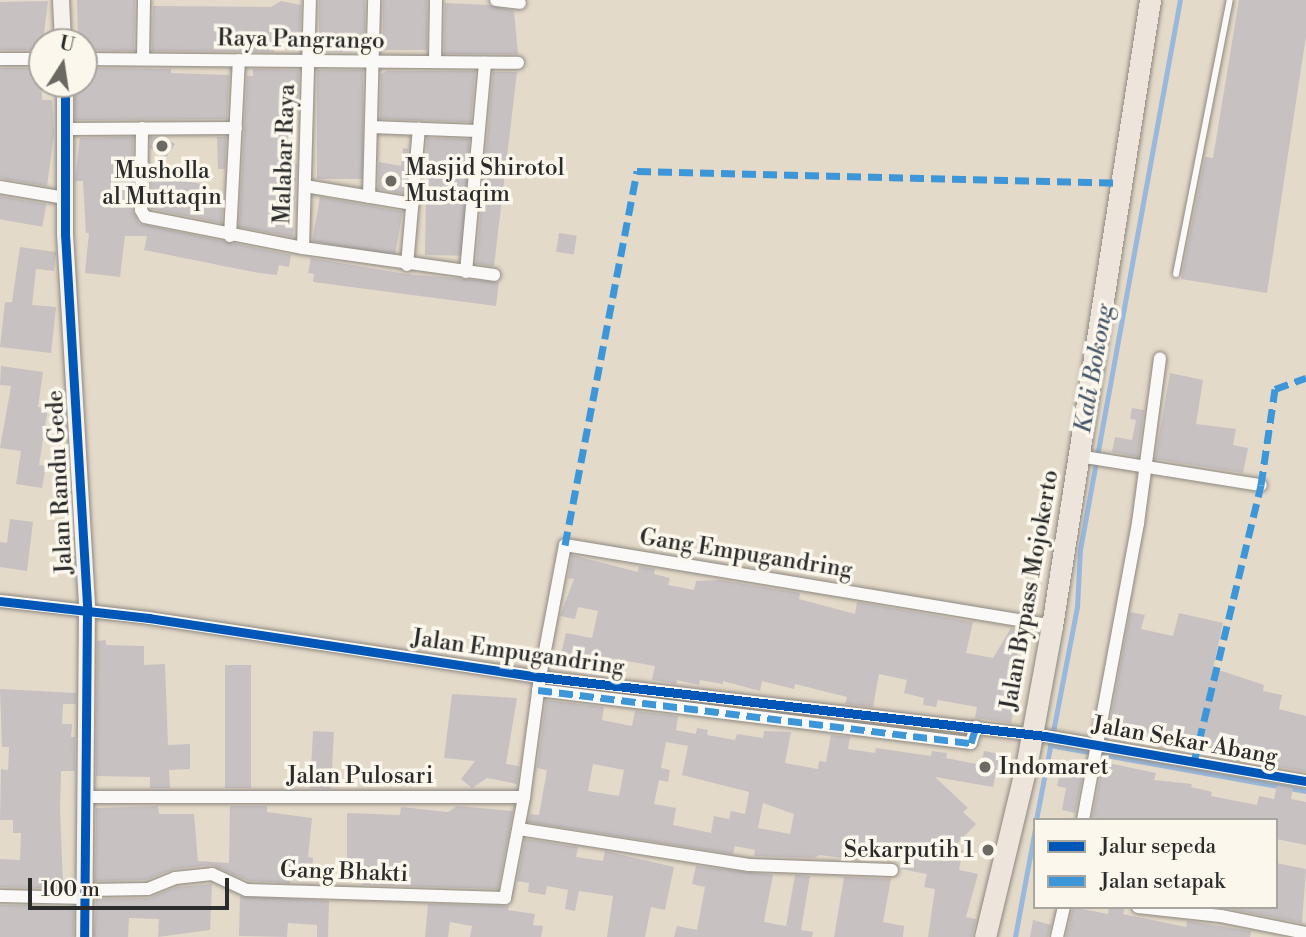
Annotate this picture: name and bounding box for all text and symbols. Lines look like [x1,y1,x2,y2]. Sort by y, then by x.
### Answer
street label: Raya Pangrango [217,25,385,55]
north arrow [28,28,98,98]
text: U [57,31,77,58]
street label: Malabar Raya [269,83,301,225]
marker: Musholla al Muttaqin [154,138,170,154]
place label: Masjid Shirotol Mustaqim [405,154,565,208]
place label: Musholla al Muttaqin [102,157,222,211]
marker: Masjid Shirotol Mustaqim [383,173,399,189]
water label: Kali Bokong [1069,302,1121,436]
street label: Jalan Randu Gede [41,389,79,575]
street label: Jalan Bypass Mojokerto [995,468,1065,712]
street label: Gang Empugandring [638,524,854,584]
street label: Jalan Empugandring [410,624,626,682]
street label: Jalan Sekar Abang [1090,711,1280,771]
place label: Indomaret [999,753,1109,781]
marker: Indomaret [977,759,993,775]
street label: Jalan Pulosari [287,762,433,790]
legend [1033,818,1278,909]
text: Jalur sepeda [1100,834,1216,860]
place label: Sekarputih 1 [844,836,974,864]
marker: Sekarputih 1 [980,842,996,858]
street label: Gang Bhakti [279,856,409,888]
scale bar [32,864,233,908]
text: Jalan setapak [1100,869,1225,895]
text: 100 m [41,877,100,903]

